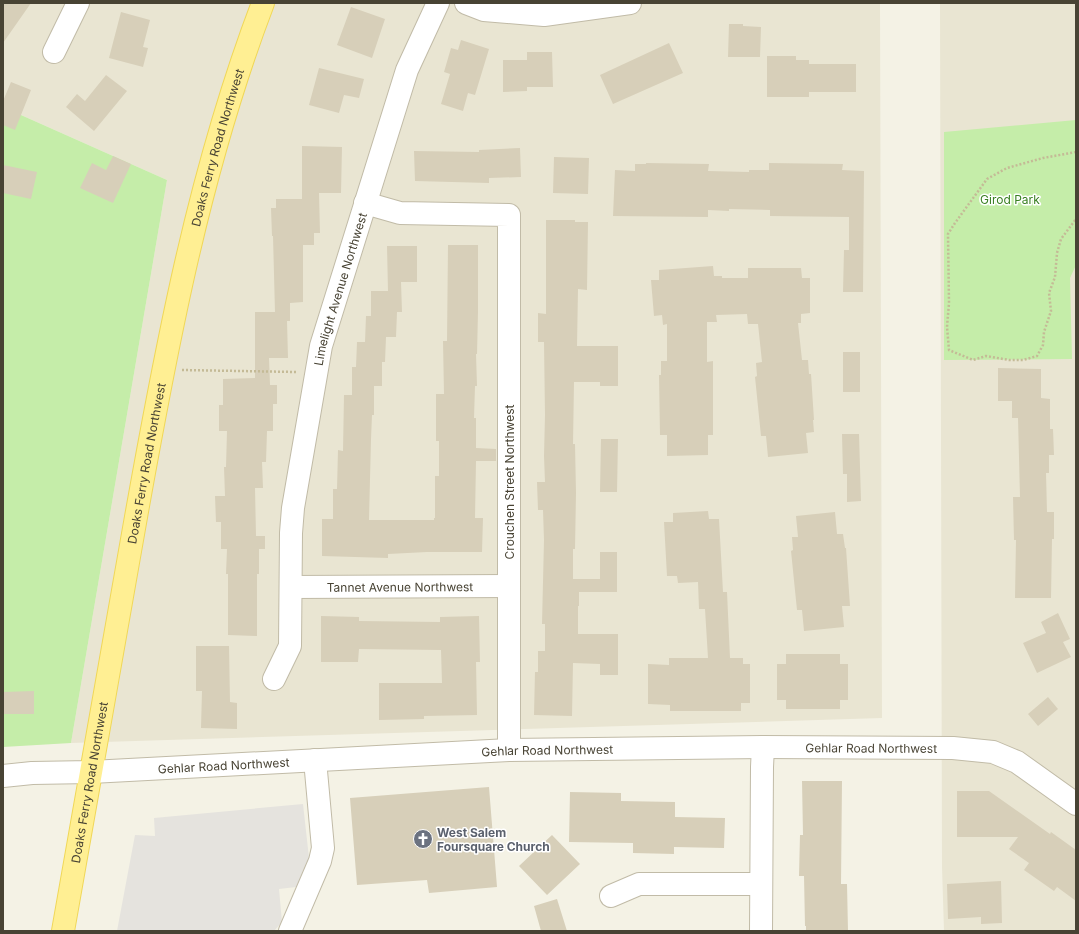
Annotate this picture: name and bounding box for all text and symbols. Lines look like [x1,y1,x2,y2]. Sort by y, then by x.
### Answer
street label: Doaks Ferry Road Northwest [188,66,247,228]
park label: Girod Park [980,192,1040,207]
street label: Limelight Avenue Northwest [310,211,370,367]
street label: Doaks Ferry Road Northwest [124,381,168,545]
street label: Crouchen Street Northwest [502,405,517,559]
street label: Tannet Avenue Northwest [327,579,473,594]
street label: Doaks Ferry Road Northwest [67,700,110,864]
street label: Gehlar Road Northwest [805,740,937,755]
street label: Gehlar Road Northwest [481,741,613,759]
street label: Gehlar Road Northwest [157,754,290,776]
place label: West Salem Foursquare Church [437,825,550,854]
church icon: West Salem Foursquare Church [412,828,434,850]

